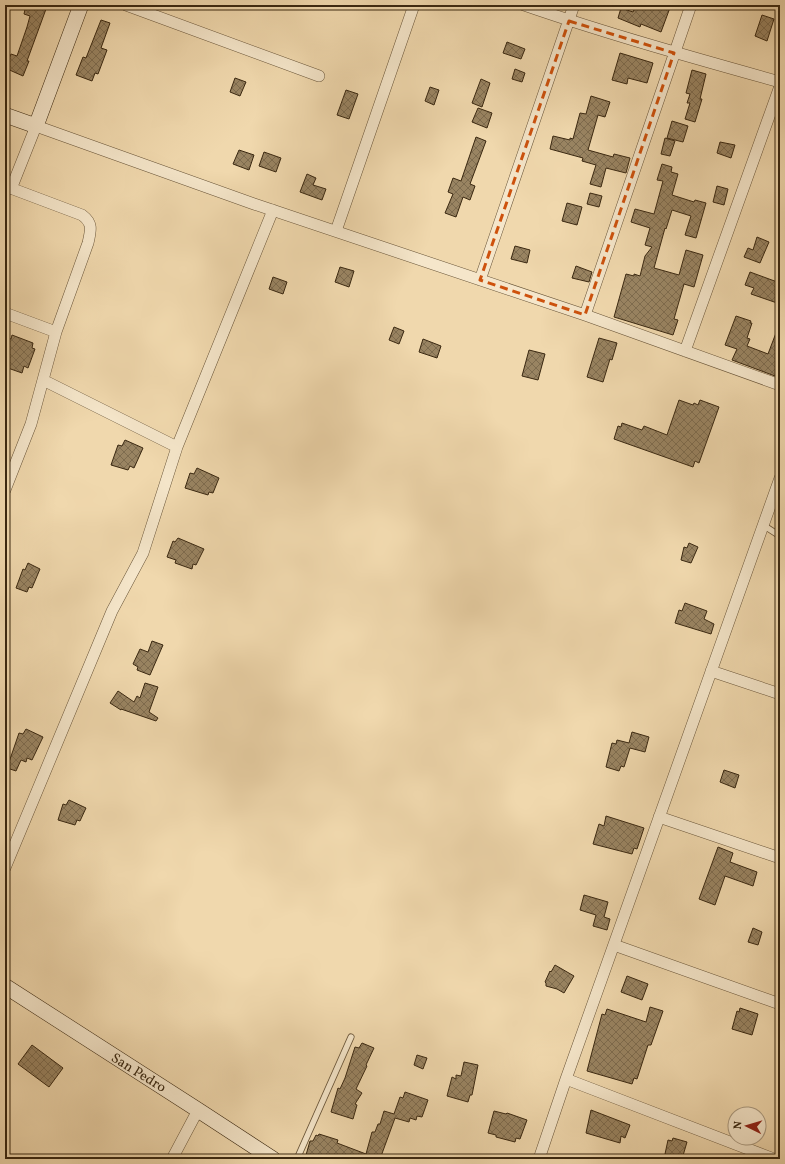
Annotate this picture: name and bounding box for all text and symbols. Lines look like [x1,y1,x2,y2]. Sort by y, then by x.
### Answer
street label: San Pedro [107,1049,169,1098]
north arrow [727,1106,767,1146]
text: N [731,1121,746,1130]

